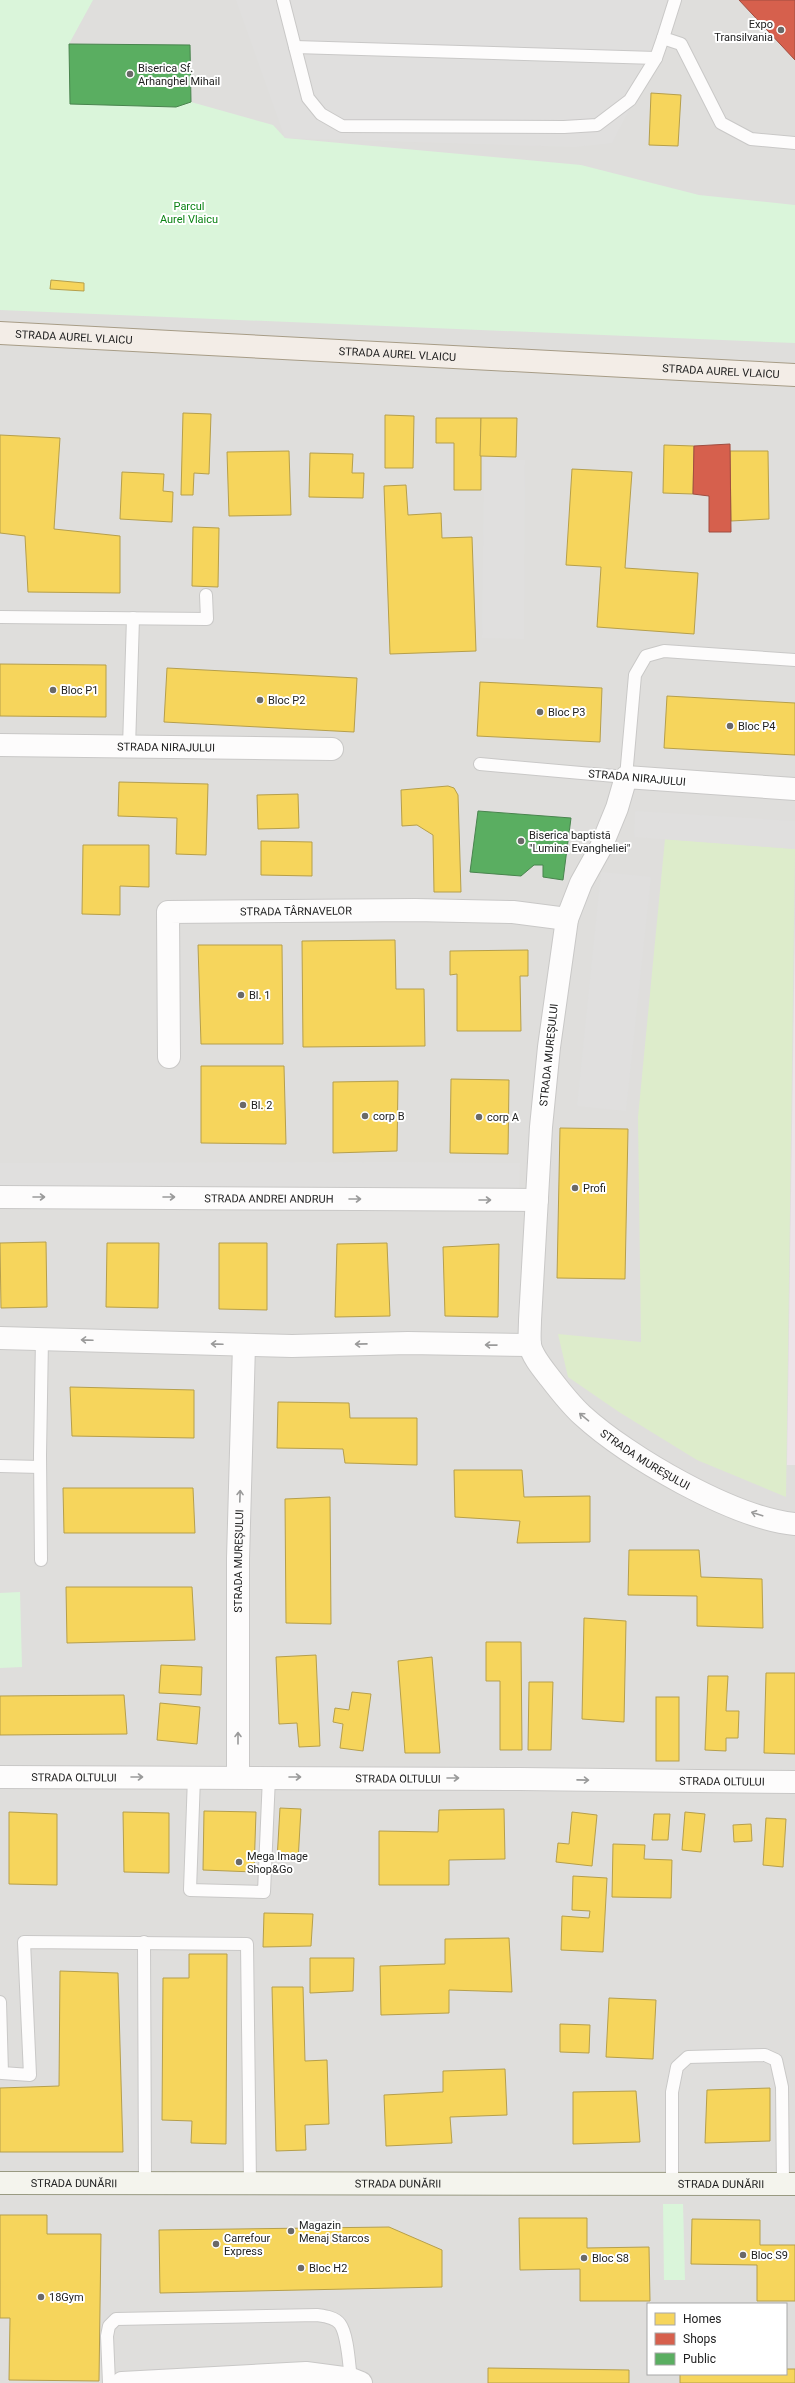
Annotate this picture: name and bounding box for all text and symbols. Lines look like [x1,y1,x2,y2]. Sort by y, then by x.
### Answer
place label: Expo Transilvania [714,18,773,44]
marker: Expo Transilvania [776,25,786,35]
place label: Biserica Sf. Arhanghel Mihail [138,62,220,88]
marker: Biserica Sf. Arhanghel Mihail [125,69,135,79]
park label: Parcul Aurel Vlaicu [160,200,218,226]
street label: STRADA AUREL VLAICU [15,327,133,346]
street label: STRADA AUREL VLAICU [338,344,457,364]
street label: STRADA AUREL VLAICU [662,361,780,381]
place label: Bloc P1 [61,684,98,697]
marker: Bloc P1 [48,685,58,695]
place label: Bloc P2 [268,694,305,707]
marker: Bloc P2 [255,695,265,705]
place label: Bloc P3 [548,706,585,719]
marker: Bloc P3 [535,707,545,717]
place label: Bloc P4 [738,720,775,733]
marker: Bloc P4 [725,721,735,731]
street label: STRADA NIRAJULUI [117,740,215,754]
street label: STRADA NIRAJULUI [588,767,686,789]
place label: Biserica baptistă "Lumina Evangheliei" [529,829,630,855]
marker: Biserica baptistă "Lumina Evangheliei" [516,836,526,846]
street label: STRADA TÂRNAVELOR [240,904,352,918]
place label: Bl. 1 [249,989,270,1002]
marker: Bl. 1 [236,990,246,1000]
street label: STRADA MUREȘULUI [537,1003,561,1107]
place label: Bl. 2 [251,1099,272,1112]
marker: Bl. 2 [238,1100,248,1110]
place label: corp B [373,1110,405,1123]
marker: corp B [360,1111,370,1121]
place label: corp A [487,1111,520,1124]
marker: corp A [474,1112,484,1122]
place label: Profi [583,1182,606,1195]
marker: Profi [570,1183,580,1193]
street label: STRADA ANDREI ANDRUH [204,1192,334,1205]
one-way arrow [32,1193,45,1200]
one-way arrow [162,1194,175,1201]
one-way arrow [348,1195,361,1203]
one-way arrow [478,1196,491,1203]
one-way arrow [81,1336,94,1344]
one-way arrow [211,1340,224,1348]
one-way arrow [355,1341,368,1348]
one-way arrow [485,1341,498,1349]
one-way arrow [579,1412,590,1421]
street label: STRADA MUREȘULUI [598,1426,692,1492]
one-way arrow [236,1490,244,1503]
street label: STRADA MUREȘULUI [232,1509,246,1613]
one-way arrow [751,1510,764,1517]
one-way arrow [234,1732,242,1745]
street label: STRADA OLTULUI [31,1771,117,1784]
street label: STRADA OLTULUI [355,1772,441,1785]
one-way arrow [130,1773,143,1781]
one-way arrow [288,1773,301,1781]
one-way arrow [446,1774,459,1782]
street label: STRADA OLTULUI [679,1774,765,1788]
one-way arrow [576,1776,589,1783]
place label: Mega Image Shop&Go [247,1850,308,1876]
marker: Mega Image Shop&Go [234,1857,244,1867]
street label: STRADA DUNĂRII [31,2177,117,2190]
street label: STRADA DUNĂRII [355,2177,441,2190]
street label: STRADA DUNĂRII [678,2177,764,2190]
place label: Magazin Menaj Starcos [299,2219,370,2245]
marker: Magazin Menaj Starcos [286,2226,296,2236]
place label: Carrefour Express [224,2232,270,2258]
marker: Carrefour Express [211,2239,221,2249]
place label: Bloc S9 [751,2249,788,2262]
marker: Bloc S9 [738,2250,748,2260]
place label: Bloc S8 [592,2252,629,2265]
marker: Bloc S8 [579,2253,589,2263]
place label: Bloc H2 [309,2262,347,2275]
marker: Bloc H2 [296,2263,306,2273]
place label: 18Gym [49,2291,84,2304]
marker: 18Gym [36,2292,46,2302]
legend [647,2303,787,2375]
text: Homes [683,2312,721,2326]
text: Shops [683,2332,717,2346]
text: Public [683,2352,716,2366]

